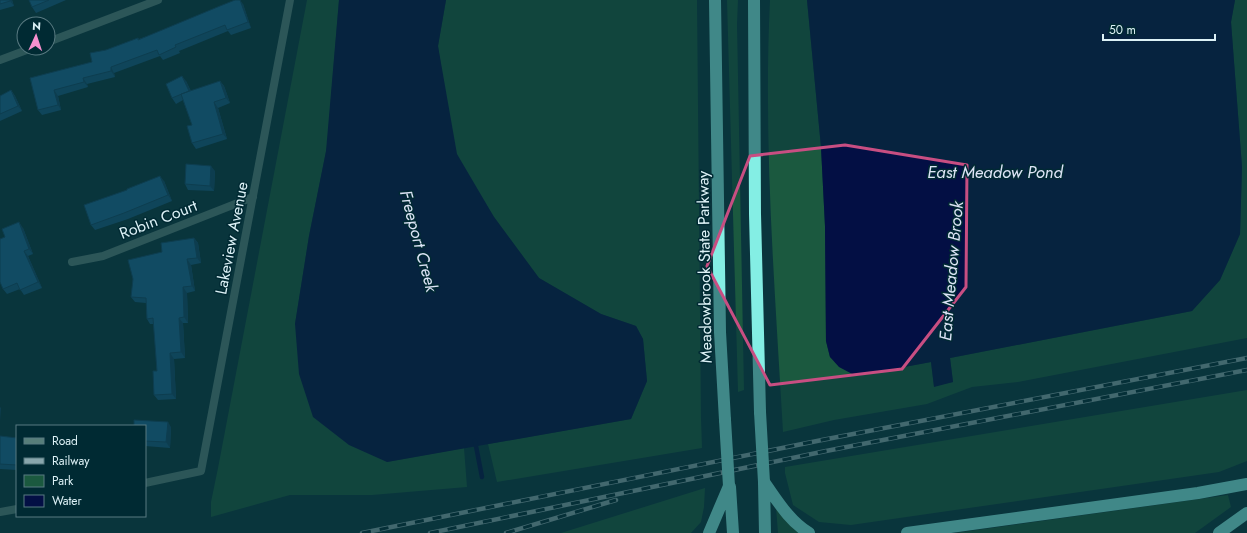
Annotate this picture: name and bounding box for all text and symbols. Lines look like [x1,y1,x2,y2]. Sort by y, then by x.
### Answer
north arrow [16,16,56,56]
scale bar [1103,16,1215,42]
text: N [32,18,41,34]
text: 50 m [1109,21,1136,39]
water label: East Meadow Pond [927,160,1064,184]
street label: Meadowbrook State Parkway [691,170,718,363]
street label: Lakeview Avenue [209,180,254,296]
water label: Freeport Creek [394,187,444,295]
street label: Robin Court [116,194,201,245]
water label: East Meadow Brook [933,200,969,342]
legend [16,425,146,517]
text: Road [52,432,78,450]
text: Railway [52,452,90,470]
text: Park [52,472,74,490]
text: Water [52,492,83,510]

